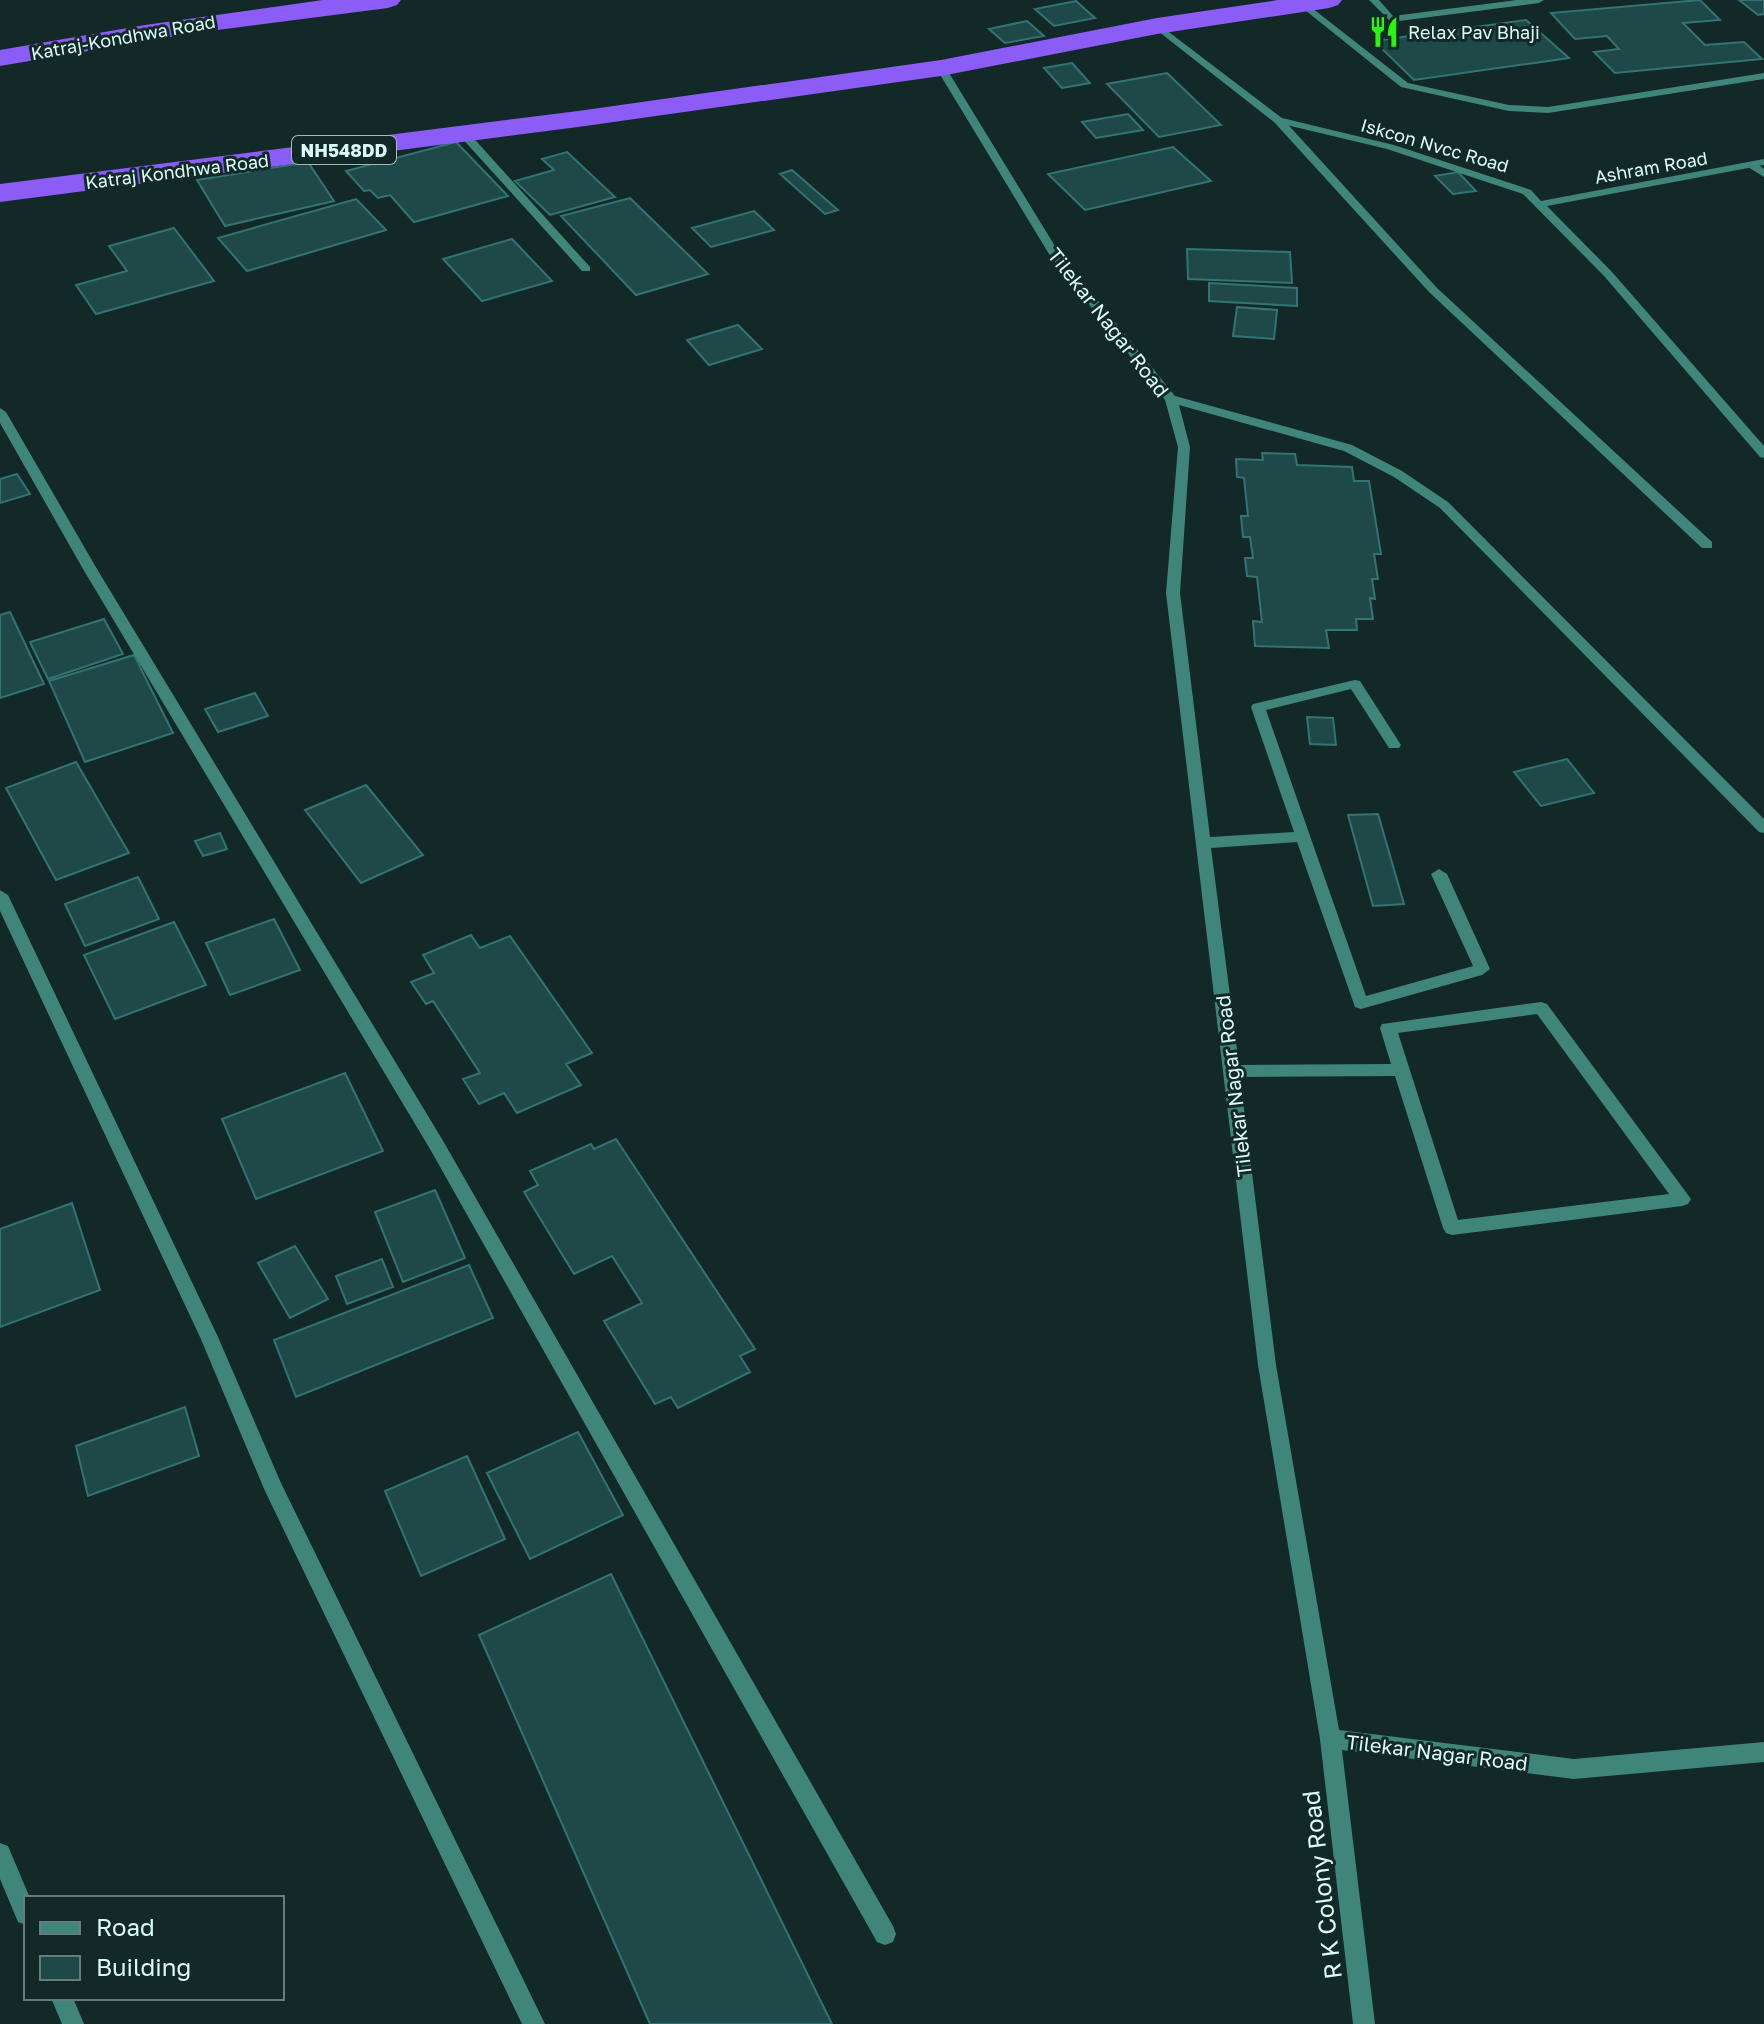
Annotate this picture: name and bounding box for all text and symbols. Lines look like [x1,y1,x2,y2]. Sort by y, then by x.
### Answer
street label: Katraj-Kondhwa Road [29,10,217,64]
restaurant icon: Relax Pav Bhaji [1367,15,1401,49]
place label: Relax Pav Bhaji [1408,21,1540,43]
street label: Iskcon Nvcc Road [1359,113,1511,177]
road number: NH548DD [292,136,396,164]
street label: Ashram Road [1593,146,1709,188]
street label: Katraj Kondhwa Road [84,149,270,193]
street label: Tilekar Nagar Road [1043,243,1175,401]
street label: Tilekar Nagar Road [1210,994,1256,1178]
street label: Tilekar Nagar Road [1345,1729,1529,1775]
street label: R K Colony Road [1295,1789,1347,1981]
legend [24,1896,284,2000]
text: Road [96,1912,155,1941]
text: Building [96,1952,191,1981]

